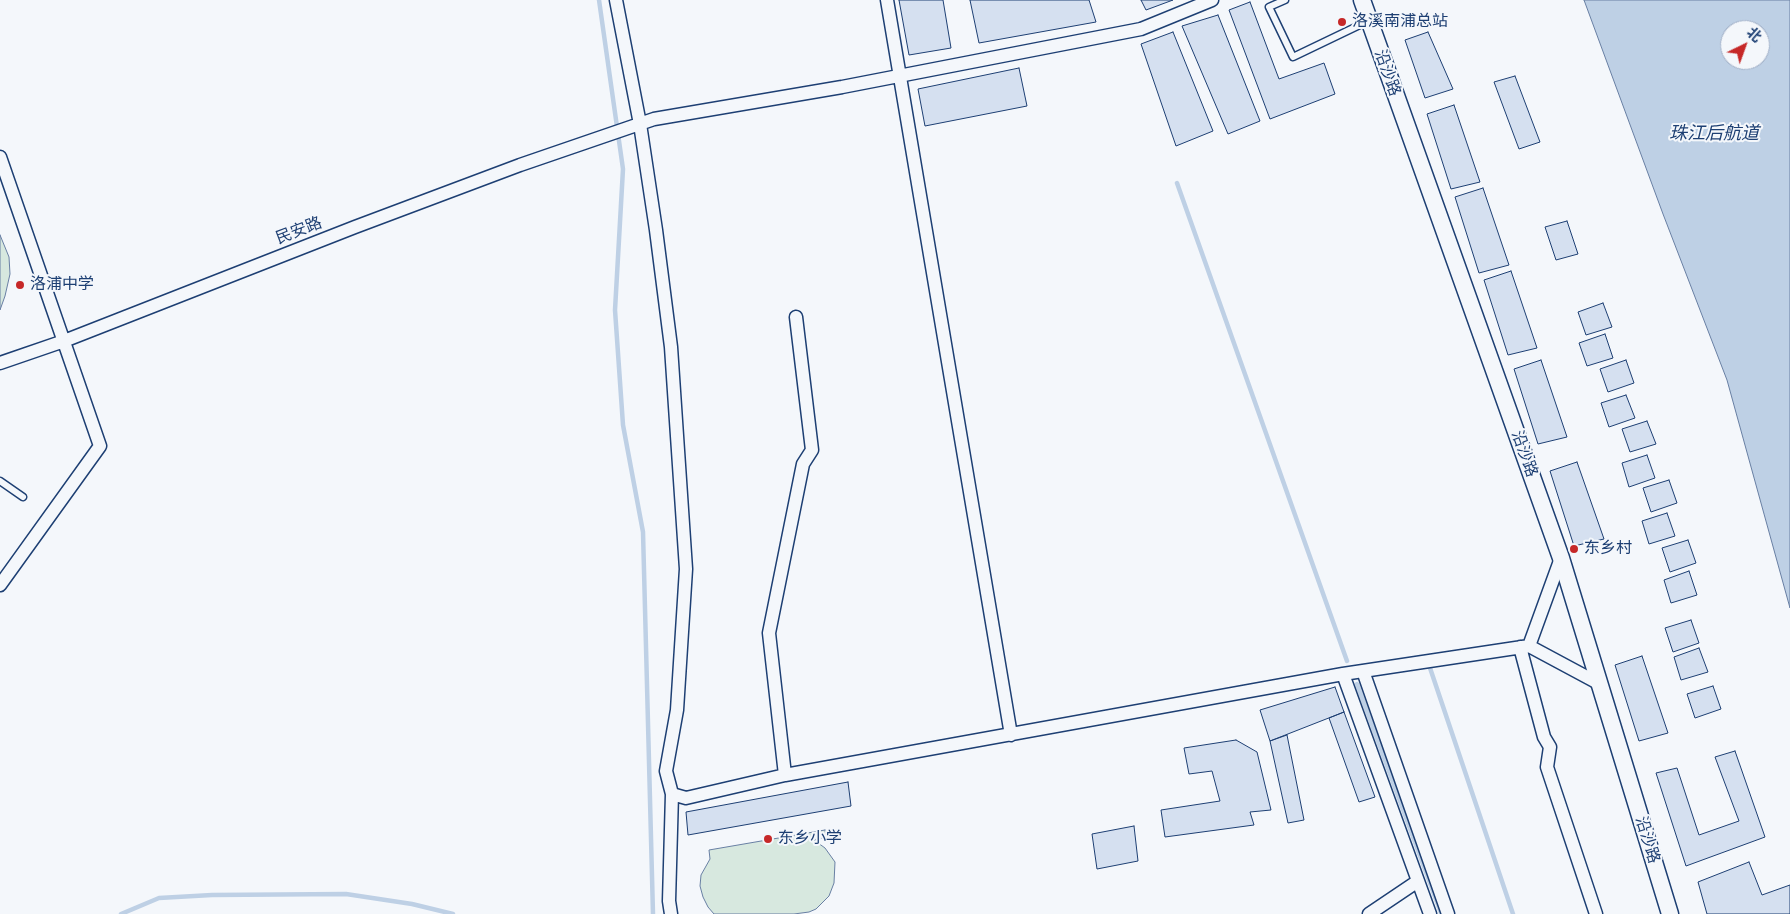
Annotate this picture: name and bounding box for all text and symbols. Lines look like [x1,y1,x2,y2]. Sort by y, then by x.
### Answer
place label: 洛溪南浦总站 [1352,12,1448,32]
marker: 洛溪南浦总站 [1336,16,1348,28]
north arrow [1720,20,1770,70]
text: 北 [1744,24,1765,45]
street label: 沿沙路 [1370,47,1404,99]
water label: 珠江后航道 [1669,123,1759,145]
street label: 民安路 [273,213,325,249]
place label: 洛浦中学 [30,275,94,295]
marker: 洛浦中学 [14,279,26,291]
street label: 沿沙路 [1507,428,1541,480]
place label: 东乡村 [1584,539,1632,559]
marker: 东乡村 [1568,543,1580,555]
street label: 沿沙路 [1631,814,1663,866]
place label: 东乡小学 [778,829,842,849]
marker: 东乡小学 [762,833,774,845]

